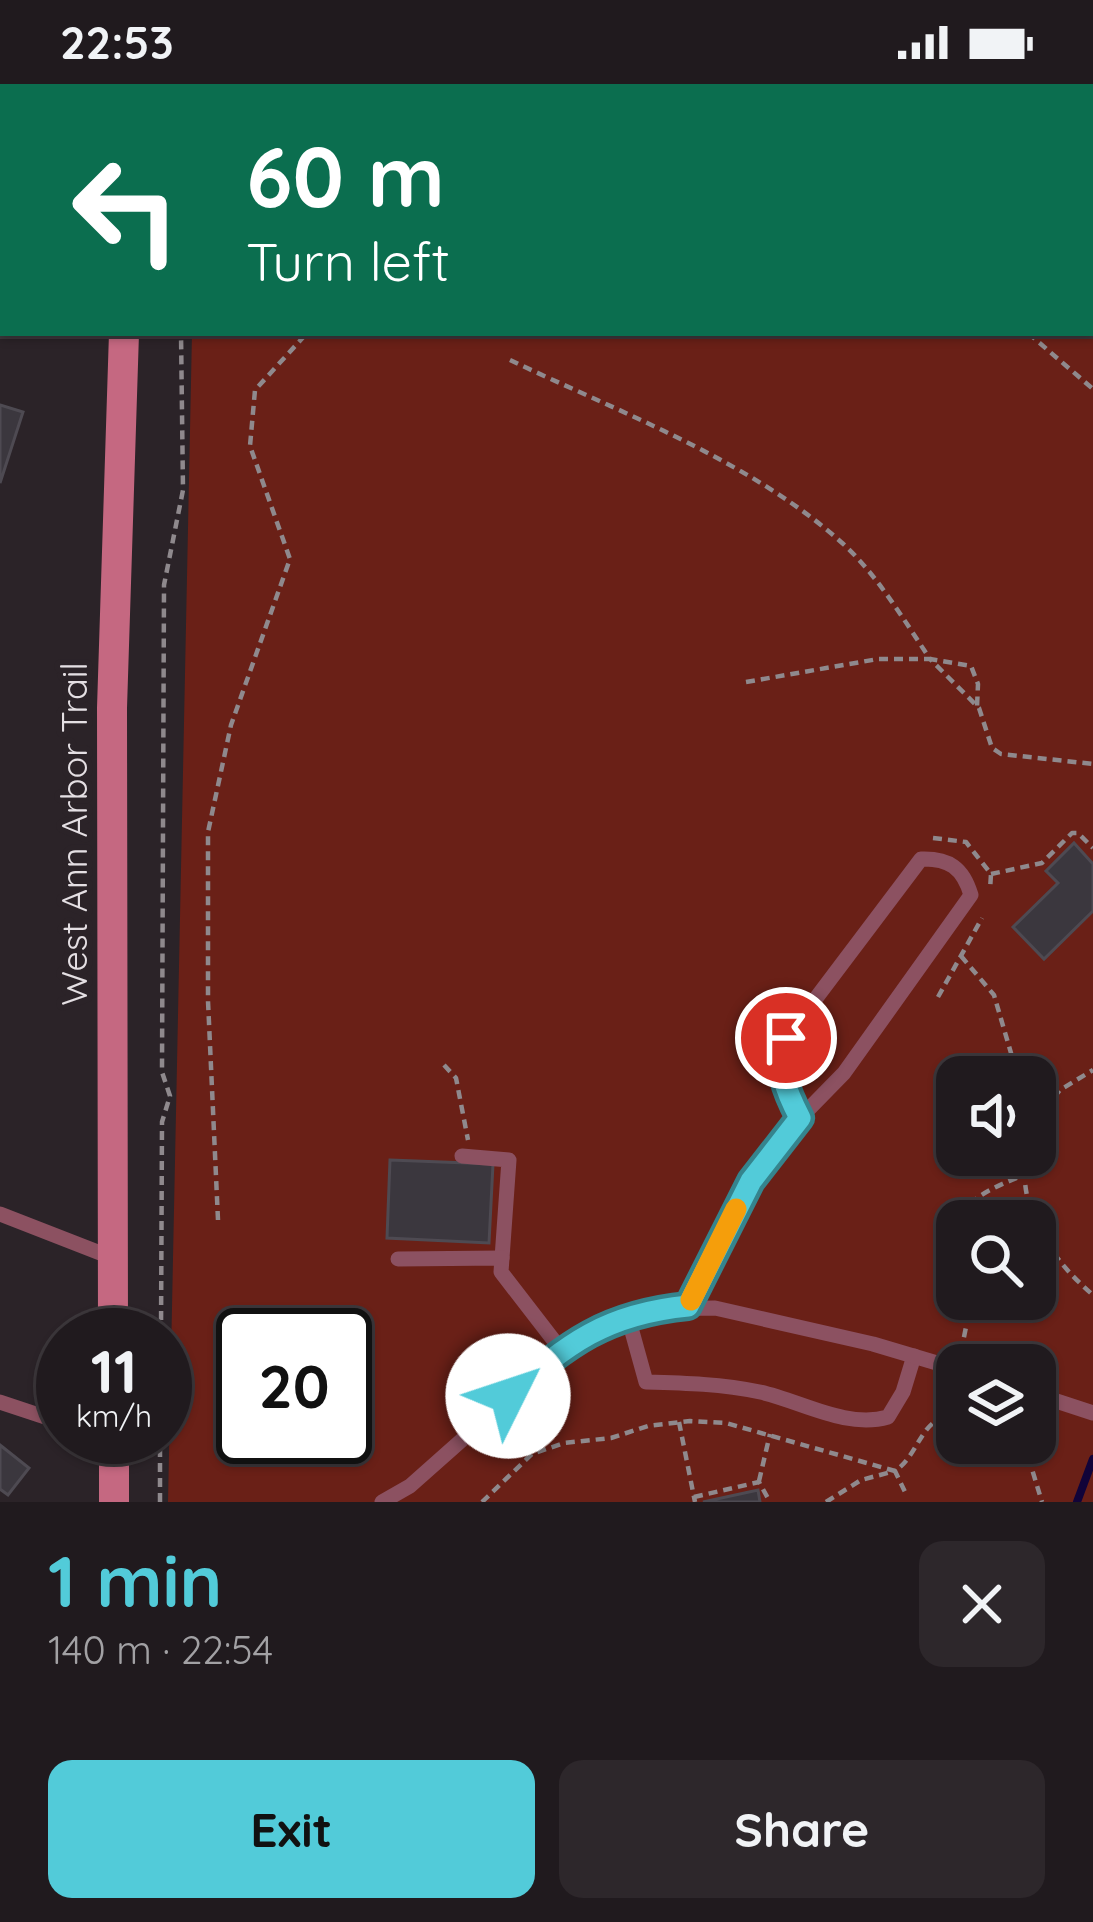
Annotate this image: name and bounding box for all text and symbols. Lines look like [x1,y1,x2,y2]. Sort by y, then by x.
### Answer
text: 22:53 [60,14,174,70]
text: 60 m [246,123,445,228]
icon: left [48,132,204,288]
text: Turn left [246,227,450,295]
street label: West Ann Arbor Trail [51,662,96,1006]
pin [735,987,837,1089]
icon: arrive [753,1005,819,1071]
map controls [936,1056,1056,1464]
button: sound [936,1056,1056,1176]
button: search [936,1200,1056,1320]
speed limit sign: 20 [216,1308,372,1464]
text: 11 [91,1333,137,1408]
position arrow [445,1333,571,1459]
button: layers [936,1344,1056,1464]
text: km/h [76,1397,152,1435]
text: 1 min [48,1535,222,1625]
button: close [919,1541,1045,1667]
text: 140 m · 22:54 [48,1625,273,1674]
button: Exit [48,1760,535,1898]
button: Share [559,1760,1045,1898]

